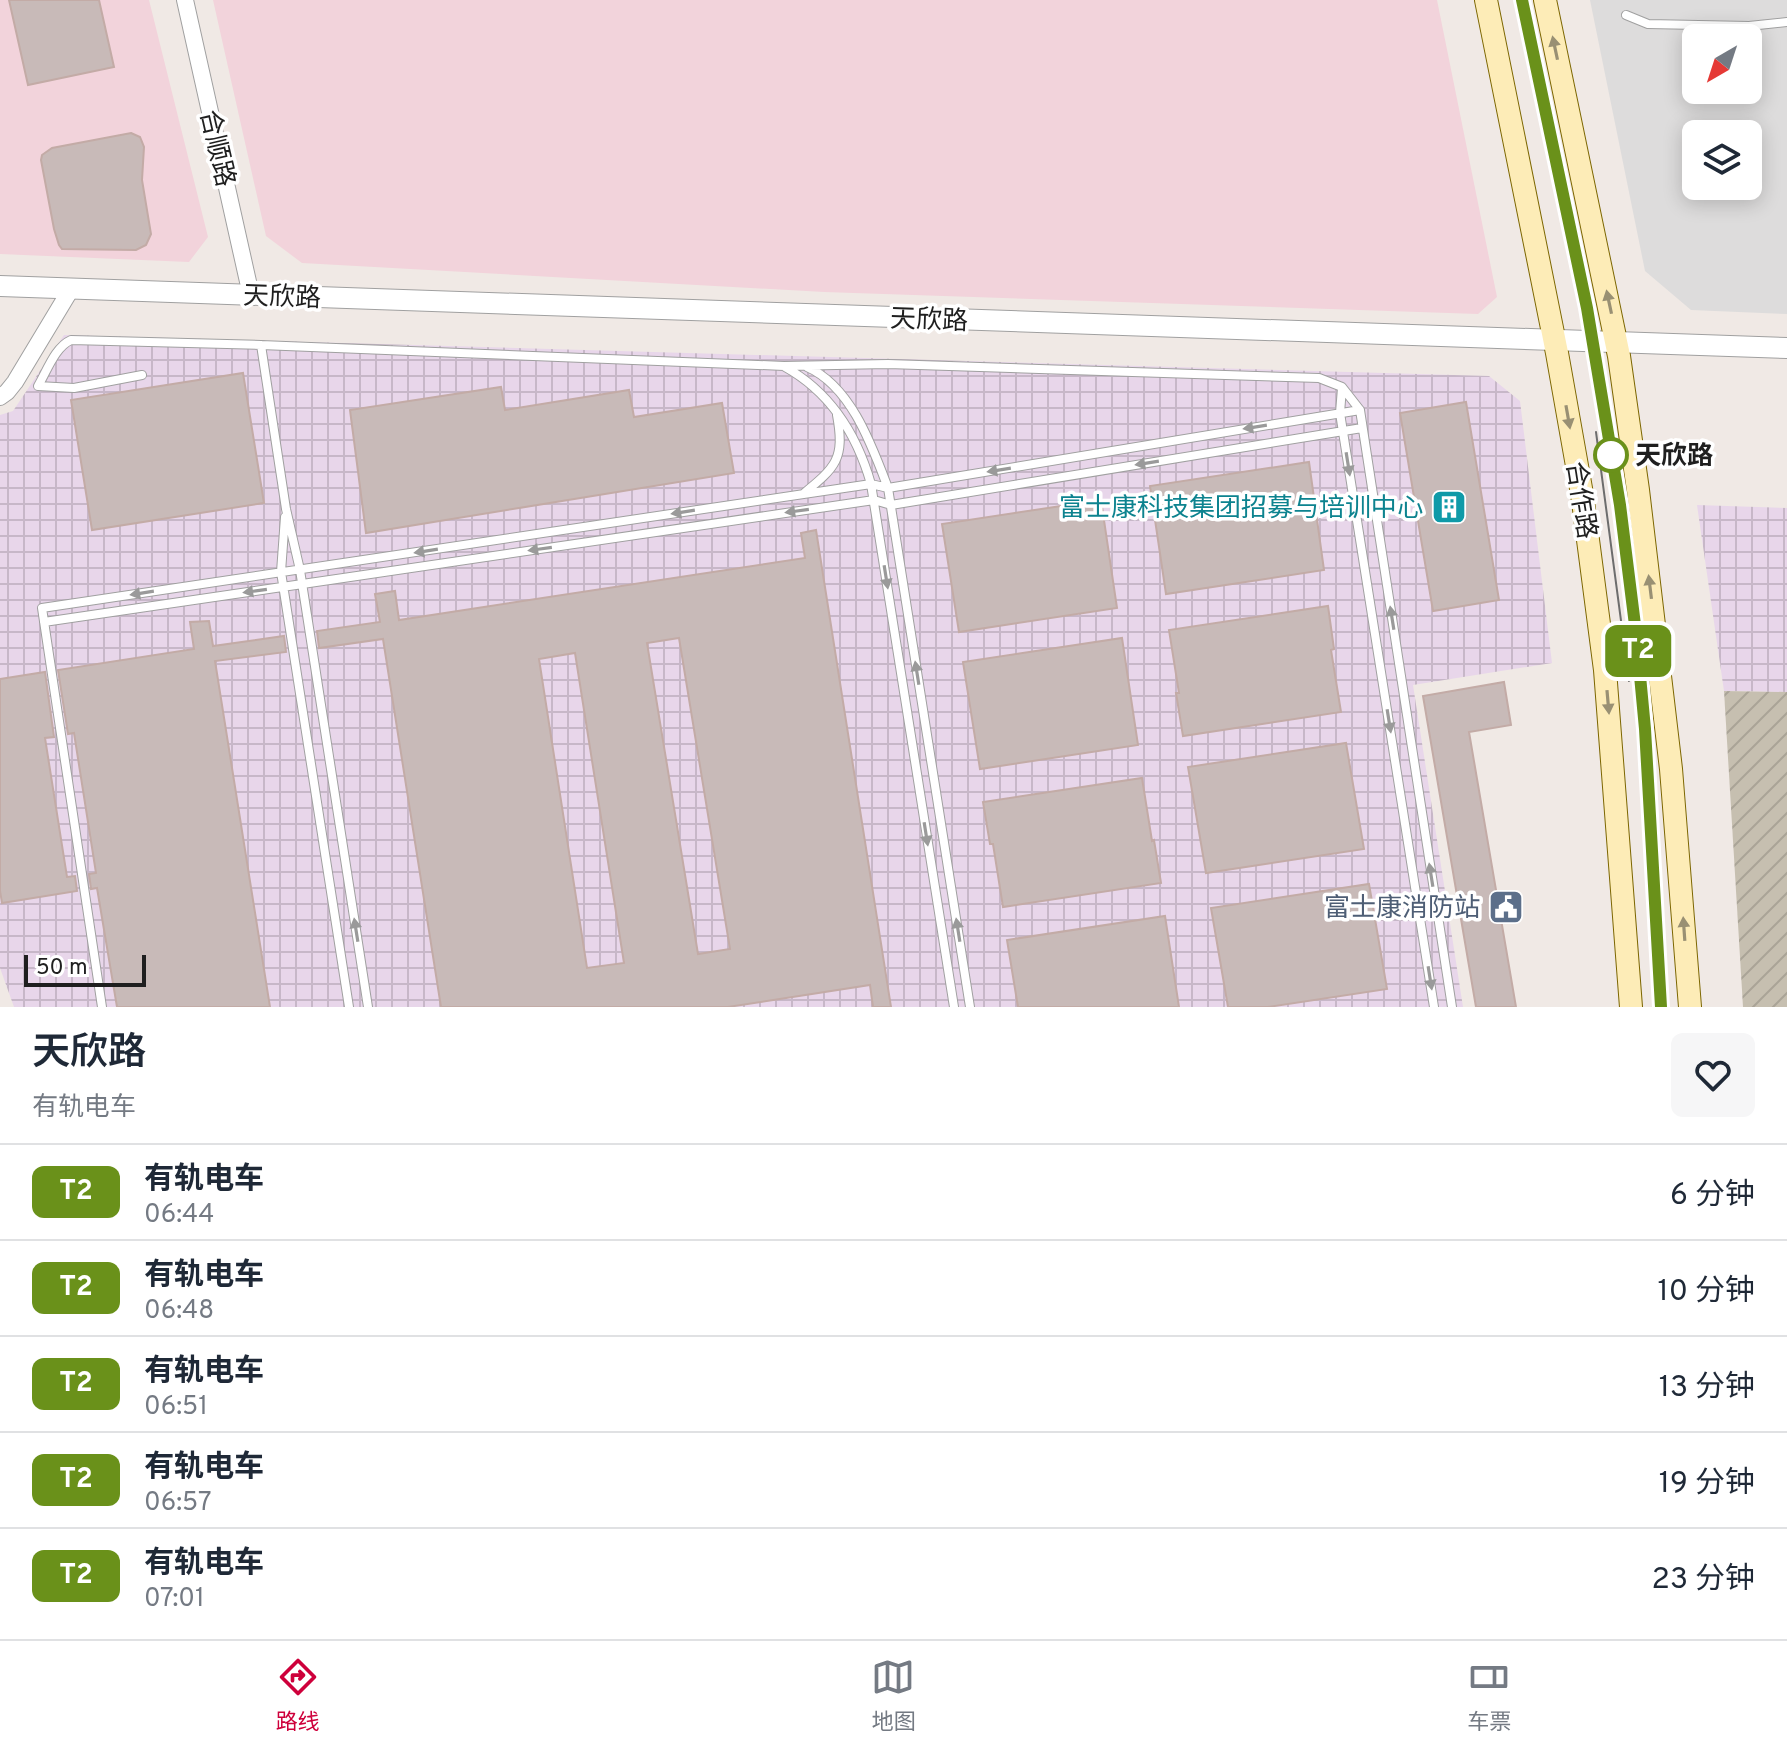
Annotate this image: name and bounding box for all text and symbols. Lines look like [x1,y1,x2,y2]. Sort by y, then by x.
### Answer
north arrow [1682,24,1762,104]
map controls [1682,24,1762,200]
one-way arrow [1548,35,1561,60]
street label: 合顺路 [191,107,240,190]
button: layers [1682,120,1762,200]
street label: 天欣路 [242,281,321,316]
one-way arrow [1602,289,1614,314]
street label: 天欣路 [889,304,968,339]
one-way arrow [1563,405,1575,430]
one-way arrow [1242,421,1267,434]
marker: 天欣路 [1594,438,1628,472]
place label: 天欣路 [1635,441,1713,474]
one-way arrow [1343,452,1355,477]
one-way arrow [1134,457,1159,470]
street label: 合作路 [1557,459,1602,541]
one-way arrow [986,464,1011,476]
building icon: 富士康科技集团招募与培训中心 [1430,488,1468,526]
place label: 富士康科技集团招募与培训中心 [1059,493,1423,526]
one-way arrow [784,505,809,518]
one-way arrow [671,506,696,519]
one-way arrow [527,543,552,556]
one-way arrow [414,545,439,558]
one-way arrow [880,564,893,589]
one-way arrow [1643,574,1656,599]
one-way arrow [242,585,267,598]
one-way arrow [129,588,154,600]
one-way arrow [1385,605,1398,630]
line badge: T2 [1602,625,1674,677]
text: T2 [1621,633,1655,669]
one-way arrow [911,660,923,685]
one-way arrow [1602,690,1615,715]
one-way arrow [1383,709,1396,734]
one-way arrow [921,821,933,846]
one-way arrow [1425,862,1437,887]
public building icon: 富士康消防站 [1487,888,1525,926]
place label: 富士康消防站 [1324,893,1480,926]
one-way arrow [1677,916,1690,941]
one-way arrow [349,917,362,942]
one-way arrow [951,917,964,942]
scale bar [24,951,146,987]
text: 50 m [36,955,88,982]
one-way arrow [1424,966,1436,991]
text: 天欣路 [32,1030,146,1079]
button: heart [1671,1033,1755,1117]
text: 有轨电车 [32,1092,136,1125]
text: 有轨电车 [144,1162,264,1199]
text: T2 [59,1174,93,1210]
text: 6 分钟 [1670,1178,1755,1215]
text: 06:44 [144,1199,214,1232]
text: 有轨电车 [144,1258,264,1295]
text: T2 [59,1270,93,1306]
text: 10 分钟 [1657,1274,1755,1311]
text: 06:48 [144,1295,214,1328]
text: 有轨电车 [144,1354,264,1391]
text: T2 [59,1366,93,1402]
text: 13 分钟 [1659,1370,1755,1407]
text: 06:51 [144,1391,208,1424]
text: 有轨电车 [144,1450,264,1487]
text: T2 [59,1462,93,1498]
text: 19 分钟 [1659,1466,1755,1503]
text: 06:57 [144,1487,212,1520]
text: 有轨电车 [144,1546,264,1583]
text: T2 [59,1558,93,1594]
text: 23 分钟 [1652,1562,1755,1599]
text: 07:01 [144,1583,205,1616]
tab: 路线 [276,1655,320,1737]
tab: 地图 [871,1655,915,1737]
tab: 车票 [1467,1655,1511,1737]

